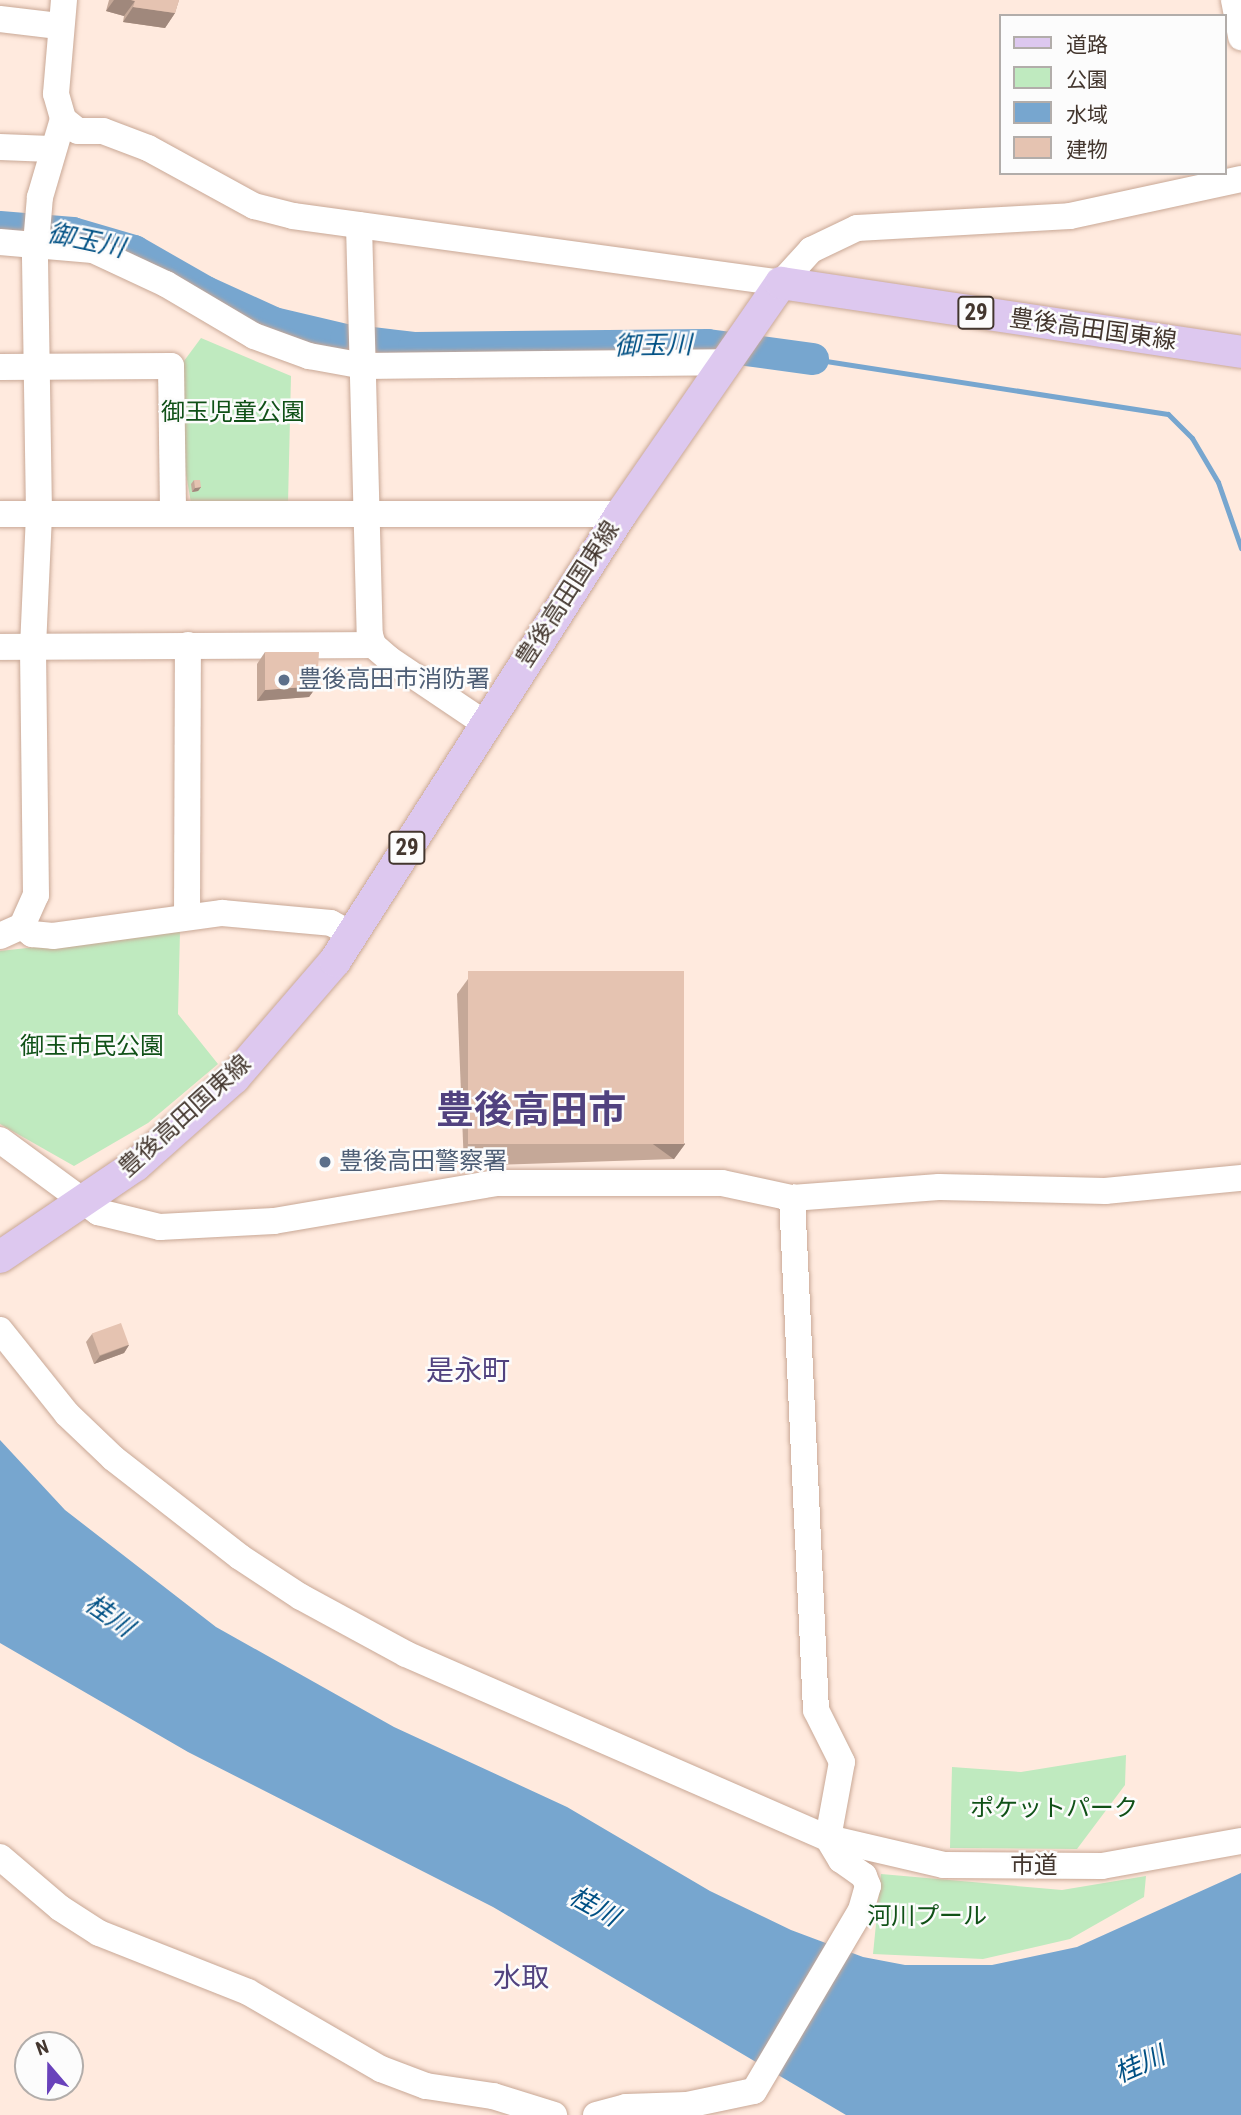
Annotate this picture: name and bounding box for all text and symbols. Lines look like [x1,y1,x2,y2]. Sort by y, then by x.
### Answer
legend [1000,14,1227,175]
text: 道路 [1066,33,1108,57]
text: 公園 [1066,68,1108,92]
text: 水域 [1066,103,1108,127]
text: 建物 [1066,138,1108,162]
water label: 御玉川 [45,218,127,264]
road number: 29 [957,294,995,332]
street label: 豊後高田国東線 [1008,304,1178,356]
water label: 御玉川 [614,330,692,362]
park label: 御玉児童公園 [161,399,305,427]
street label: 豊後高田国東線 [510,516,626,672]
place label: 豊後高田市消防署 [298,666,490,694]
marker: 豊後高田市消防署 [276,672,292,688]
road number: 29 [388,828,426,868]
park label: 御玉市民公園 [20,1033,164,1061]
street label: 豊後高田国東線 [113,1049,257,1183]
district label: 豊後高田市 [436,1088,626,1134]
place label: 豊後高田警察署 [339,1148,507,1176]
marker: 豊後高田警察署 [317,1154,333,1170]
district label: 是永町 [426,1354,510,1388]
water label: 桂川 [79,1588,139,1644]
park label: ポケットパーク [970,1795,1138,1823]
street label: 市道 [1010,1852,1058,1880]
water label: 桂川 [564,1881,624,1933]
park label: 河川プール [867,1903,987,1931]
district label: 水取 [493,1961,549,1995]
north arrow [14,2031,84,2101]
text: N [33,2035,52,2060]
water label: 桂川 [1110,2040,1170,2090]

